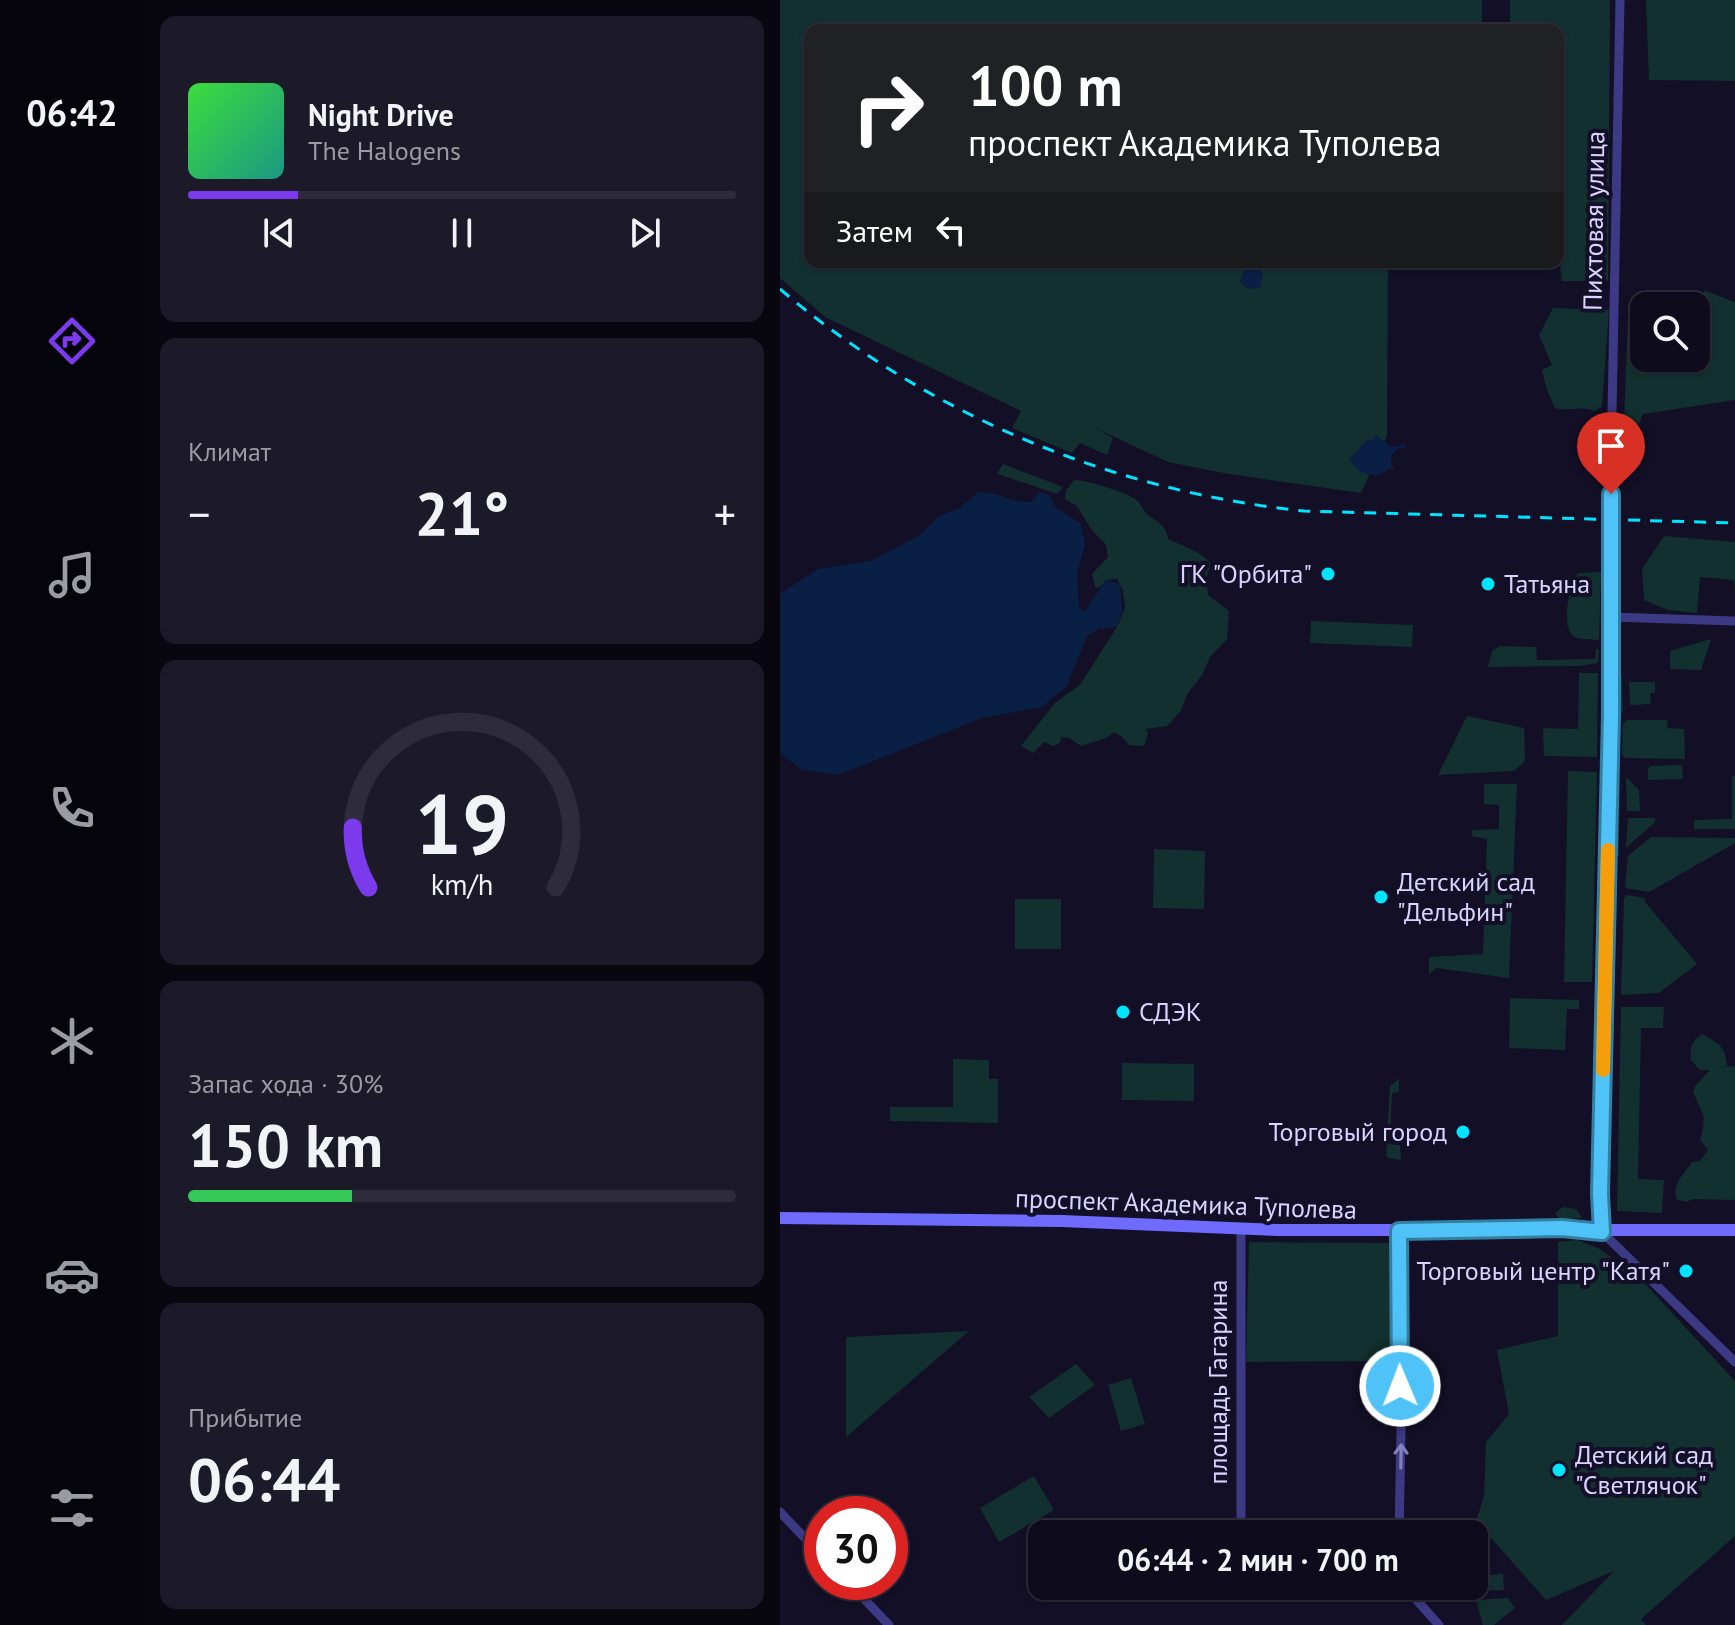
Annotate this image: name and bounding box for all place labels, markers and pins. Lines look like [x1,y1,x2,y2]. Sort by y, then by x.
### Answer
pin [1577,412,1645,494]
place label: ГК "Орбита" [1180,557,1312,590]
marker: ГК "Орбита" [1319,565,1337,583]
place label: Татьяна [1504,567,1590,600]
marker: Татьяна [1479,575,1497,593]
place label: Детский сад "Дельфин" [1397,865,1535,928]
marker: Детский сад "Дельфин" [1372,888,1390,906]
place label: СДЭК [1139,995,1202,1028]
marker: СДЭК [1114,1003,1132,1021]
place label: Торговый город [1268,1115,1447,1148]
marker: Торговый город [1454,1123,1472,1141]
place label: Торговый центр "Катя" [1417,1254,1670,1287]
marker: Торговый центр "Катя" [1677,1262,1695,1280]
place label: Детский сад "Светлячок" [1575,1438,1713,1501]
marker: Детский сад "Светлячок" [1550,1461,1568,1479]

